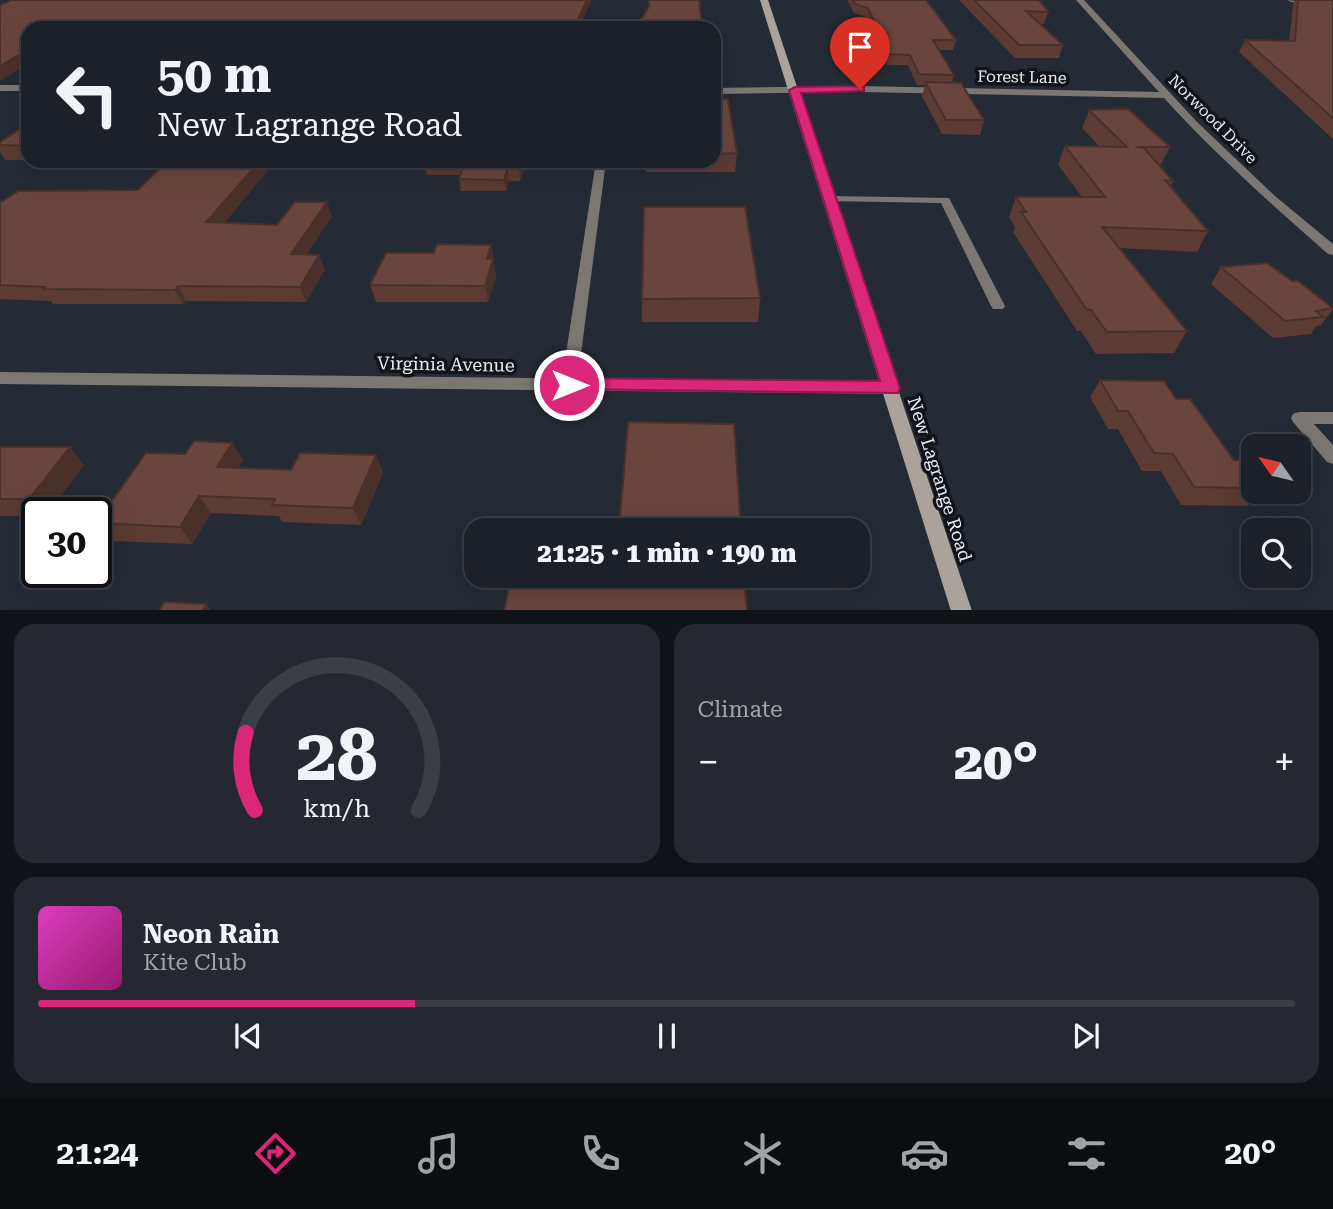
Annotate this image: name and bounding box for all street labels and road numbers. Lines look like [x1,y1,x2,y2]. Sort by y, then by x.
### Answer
street label: Forest Lane [977,67,1067,87]
street label: Norwood Drive [1165,71,1262,168]
street label: Virginia Avenue [377,352,515,376]
street label: New Lagrange Road [903,394,977,564]

